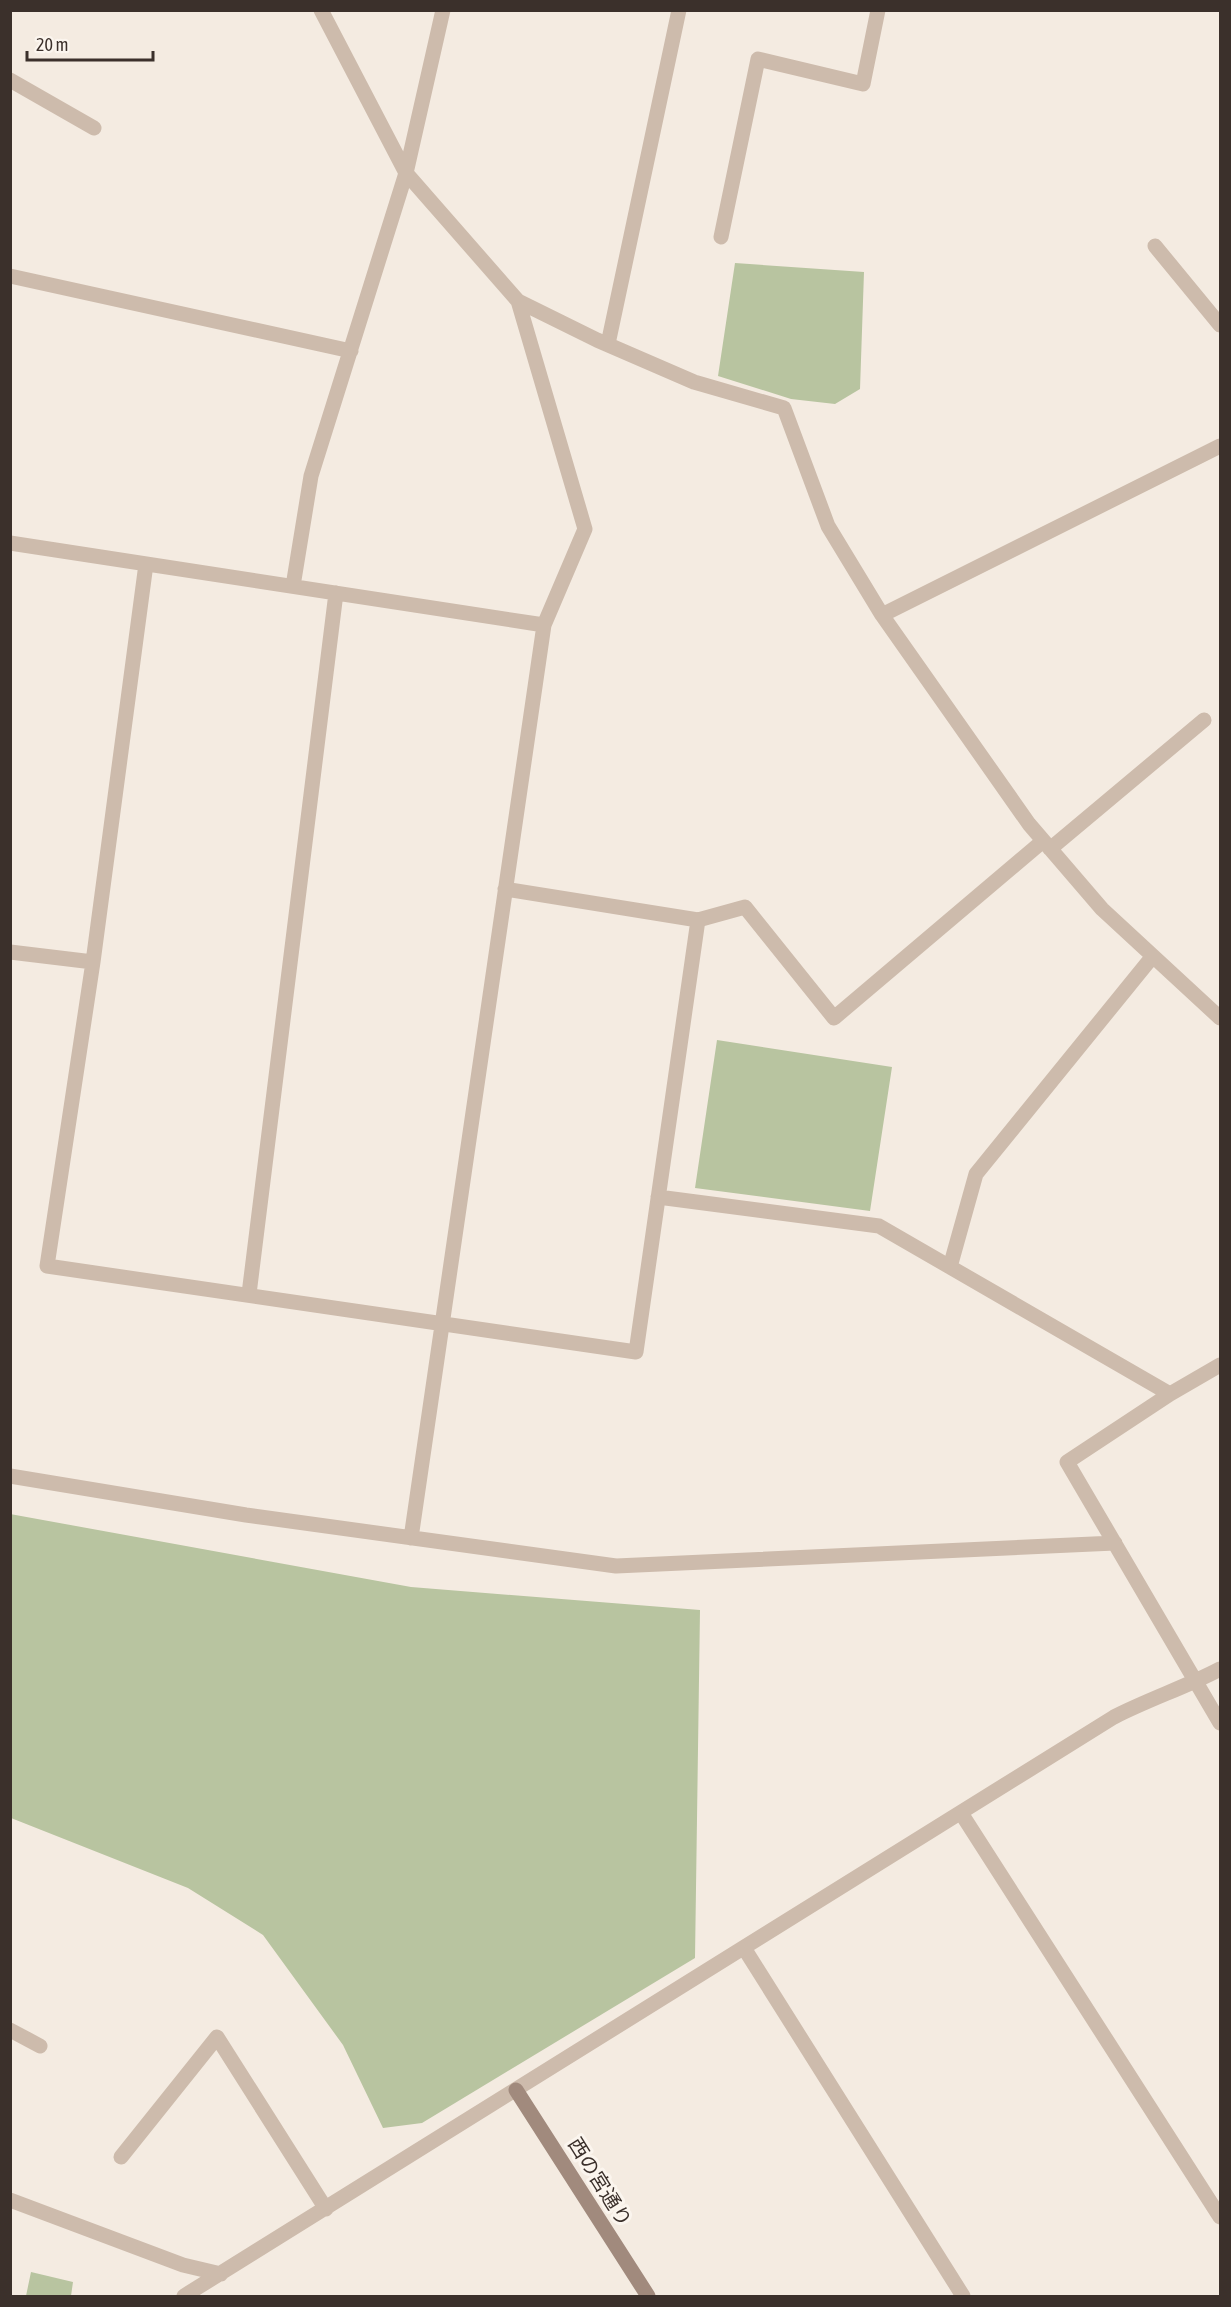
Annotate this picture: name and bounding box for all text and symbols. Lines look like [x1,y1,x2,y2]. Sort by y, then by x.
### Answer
scale bar [27,24,153,62]
text: 20 m [36,34,68,55]
street label: 西の宮通り [564,2133,637,2230]

